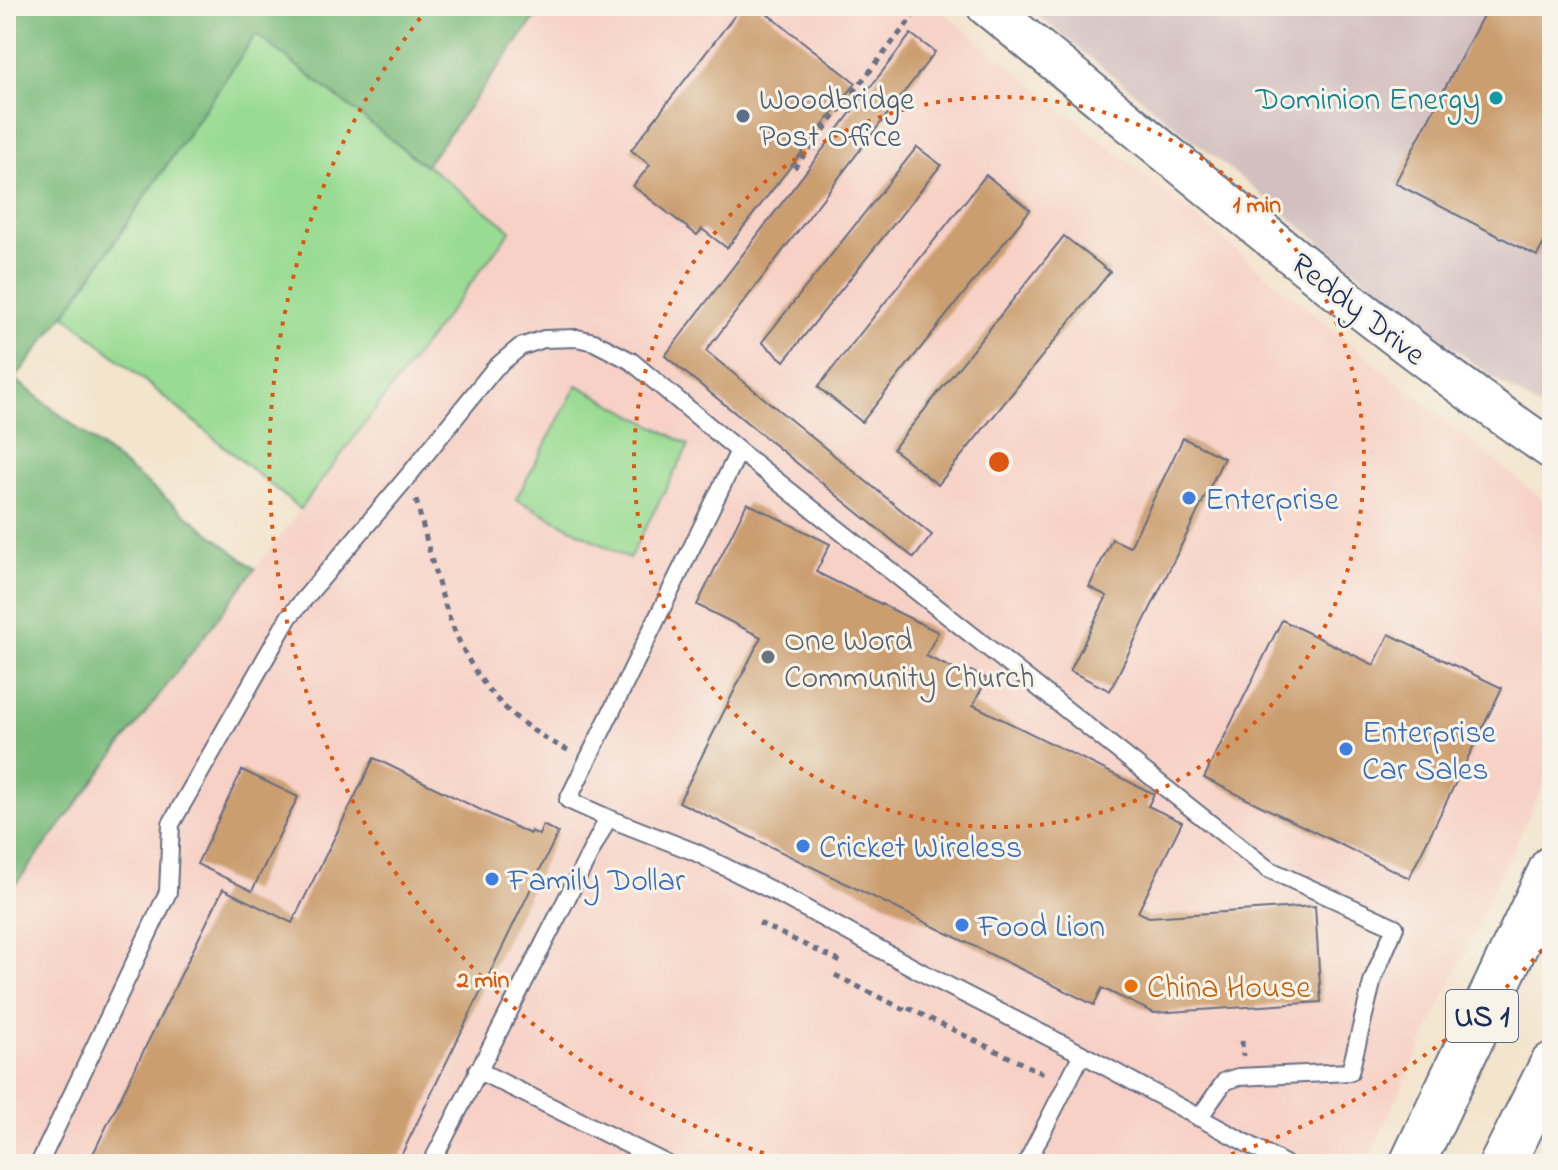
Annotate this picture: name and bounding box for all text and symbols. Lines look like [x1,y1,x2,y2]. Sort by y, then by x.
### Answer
place label: Woodbridge Post Office [759,78,915,162]
place label: Dominion Energy [1255,78,1480,125]
marker: Dominion Energy [1487,89,1505,107]
marker: Woodbridge Post Office [734,107,752,125]
text: 1 min [1233,189,1281,224]
street label: Reddy Drive [1279,243,1435,379]
centre of rings [985,448,1013,476]
place label: Enterprise [1205,478,1340,525]
marker: Enterprise [1180,489,1198,507]
place label: One Word Community Church [784,619,1034,703]
marker: One Word Community Church [759,648,777,666]
place label: Enterprise Car Sales [1362,711,1497,795]
marker: Enterprise Car Sales [1337,740,1355,758]
place label: Cricket Wireless [819,826,1022,873]
marker: Cricket Wireless [794,837,812,855]
place label: Family Dollar [507,859,685,906]
marker: Family Dollar [483,870,501,888]
place label: Food Lion [977,905,1105,952]
marker: Food Lion [953,916,971,934]
text: 2 min [456,964,510,999]
place label: China House [1147,966,1311,1013]
marker: China House [1122,977,1140,995]
road number: US 1 [1446,990,1518,1042]

